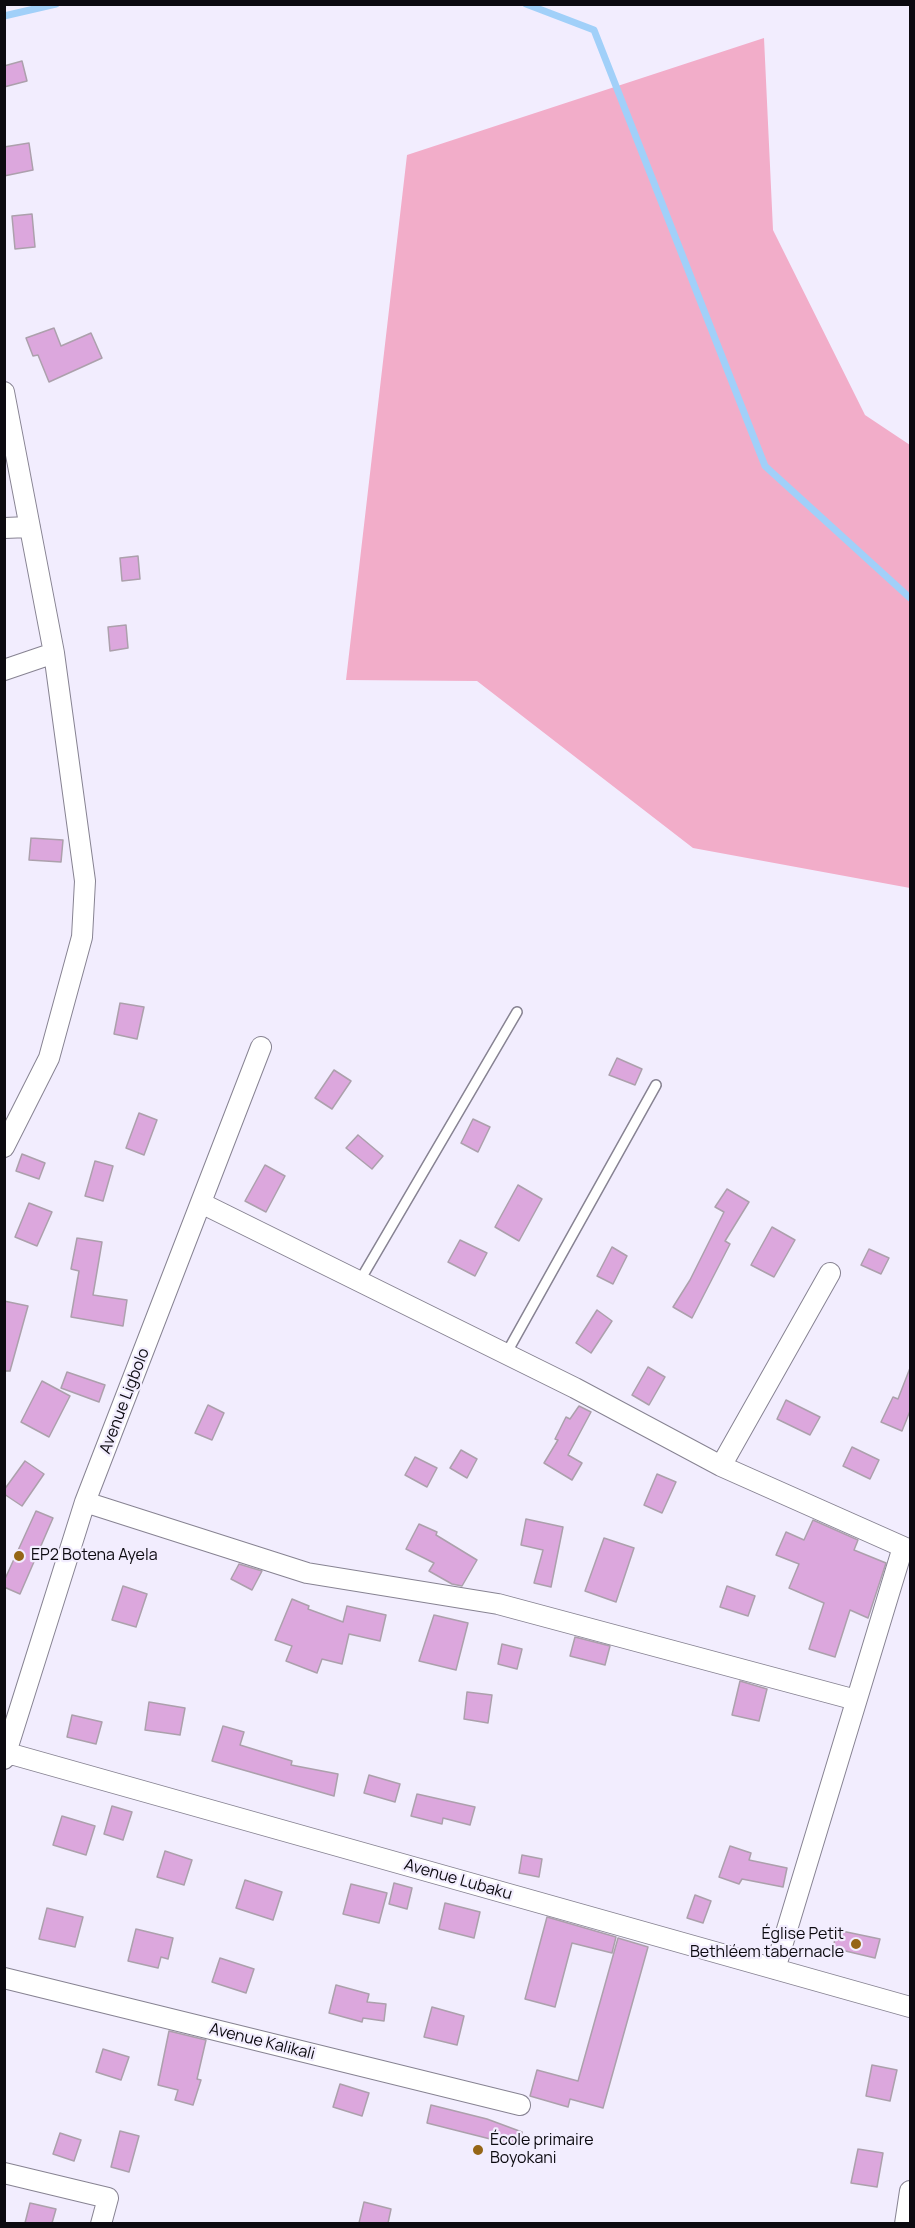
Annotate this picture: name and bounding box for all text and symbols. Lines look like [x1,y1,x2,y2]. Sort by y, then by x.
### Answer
street label: Avenue Ligbolo [96,1346,154,1456]
place label: EP2 Botena Ayela [31,1546,158,1566]
marker: EP2 Botena Ayela [12,1549,26,1563]
street label: Avenue Lubaku [402,1855,514,1905]
place label: Église Petit Bethléem tabernacle [690,1925,844,1963]
marker: Église Petit Bethléem tabernacle [849,1937,863,1951]
street label: Avenue Kalikali [207,2020,317,2064]
place label: École primaire Boyokani [490,2131,594,2169]
marker: École primaire Boyokani [471,2143,485,2157]

